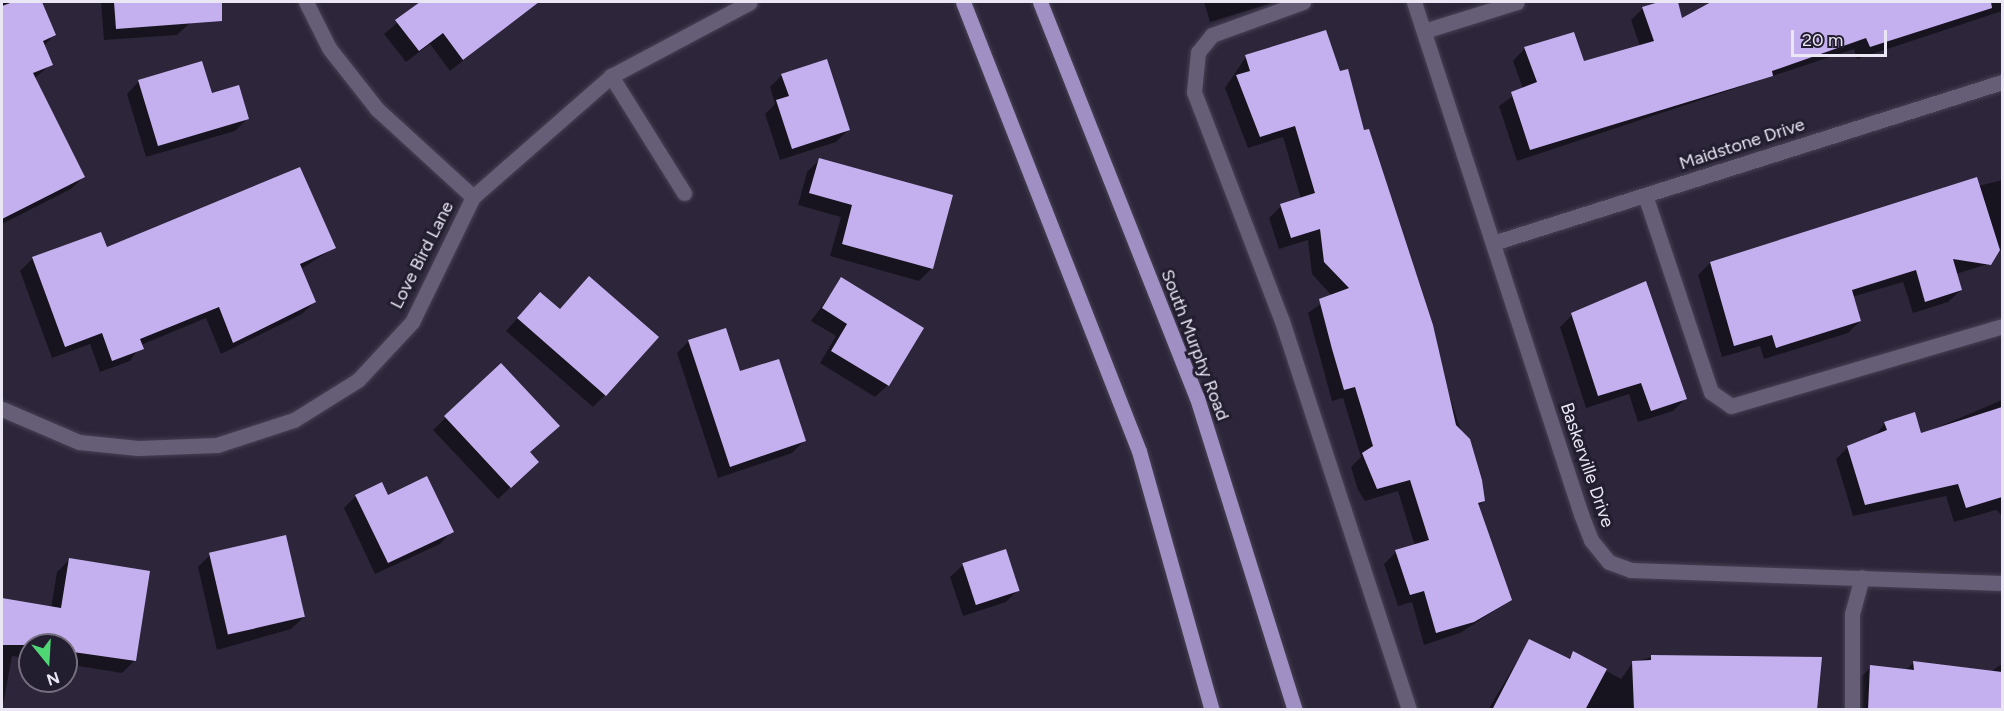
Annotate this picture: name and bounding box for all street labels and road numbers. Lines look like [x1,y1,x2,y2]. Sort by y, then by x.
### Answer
street label: Maidstone Drive [1677,114,1807,174]
street label: Love Bird Lane [386,198,458,312]
street label: South Murphy Road [1156,266,1234,424]
street label: Baskerville Drive [1556,400,1618,530]

